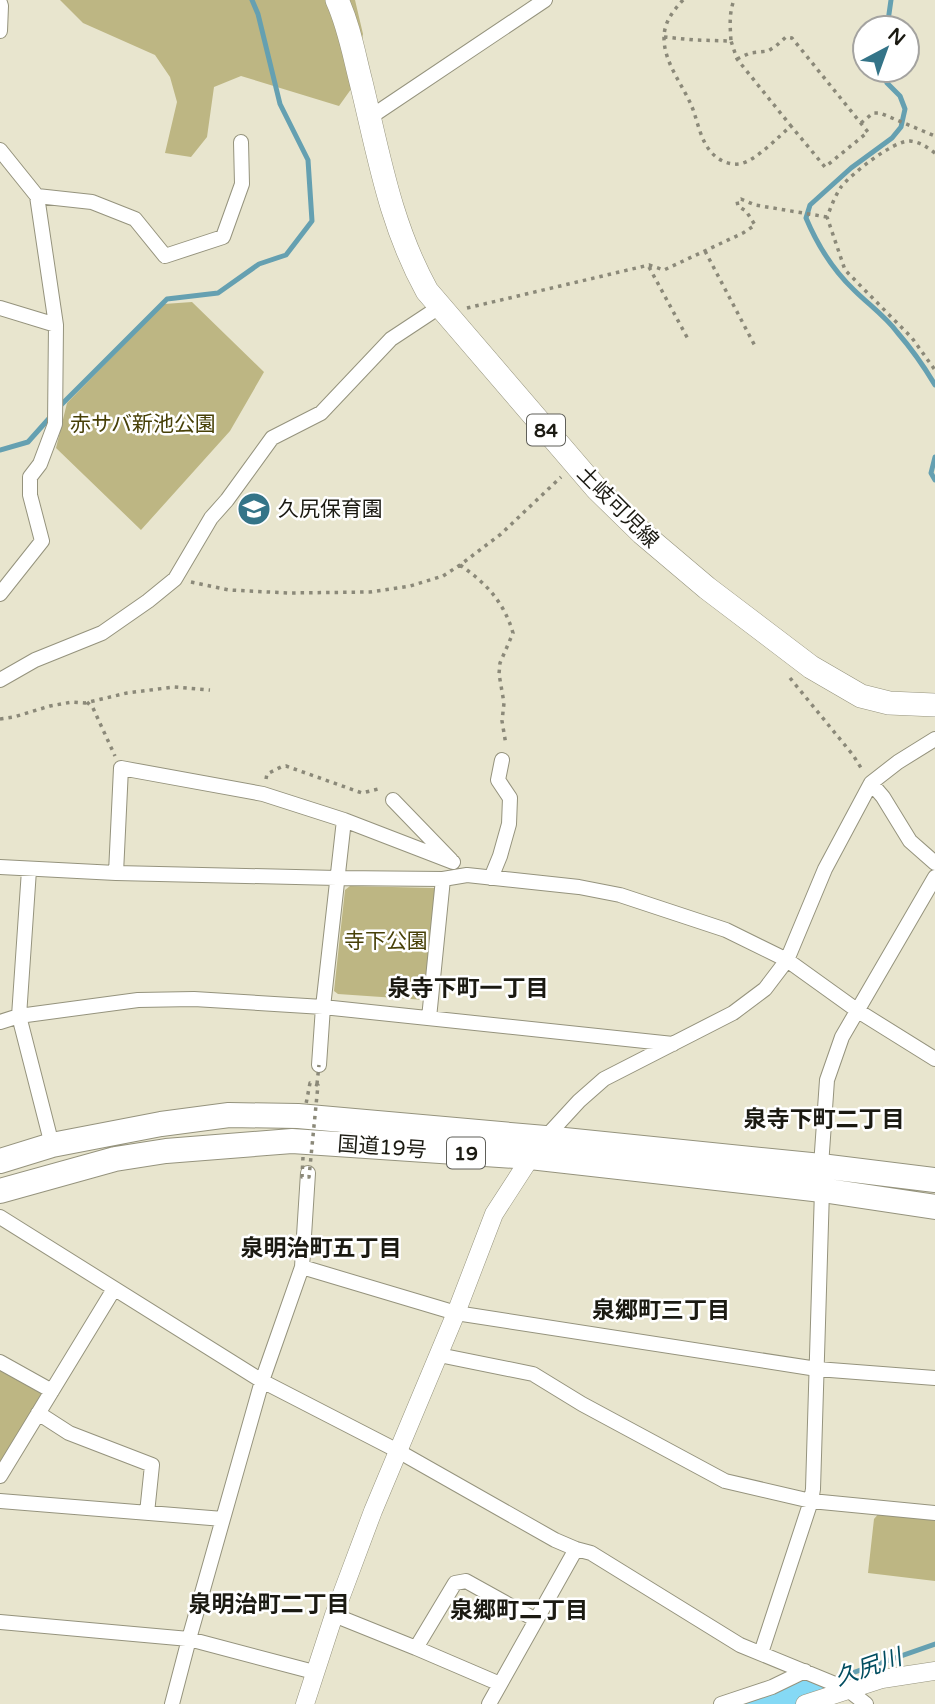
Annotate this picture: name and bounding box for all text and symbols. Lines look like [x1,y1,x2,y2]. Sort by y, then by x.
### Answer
north arrow [851,14,921,84]
text: N [884,24,909,50]
park label: 赤サバ新池公園 [70,412,216,437]
road number: 84 [527,414,565,446]
street label: 土岐可児線 [572,461,664,553]
school or university icon: 久尻保育園 [235,490,273,528]
place label: 久尻保育園 [278,497,383,522]
park label: 寺下公園 [344,929,428,954]
district label: 泉寺下町一丁目 [388,975,549,1003]
district label: 泉寺下町二丁目 [744,1106,905,1134]
street label: 国道19号 [337,1132,427,1163]
road number: 19 [447,1138,485,1168]
district label: 泉明治町五丁目 [241,1235,402,1263]
district label: 泉郷町三丁目 [592,1297,730,1325]
district label: 泉明治町二丁目 [189,1591,350,1619]
district label: 泉郷町二丁目 [450,1597,588,1625]
water label: 久尻川 [831,1642,908,1692]

